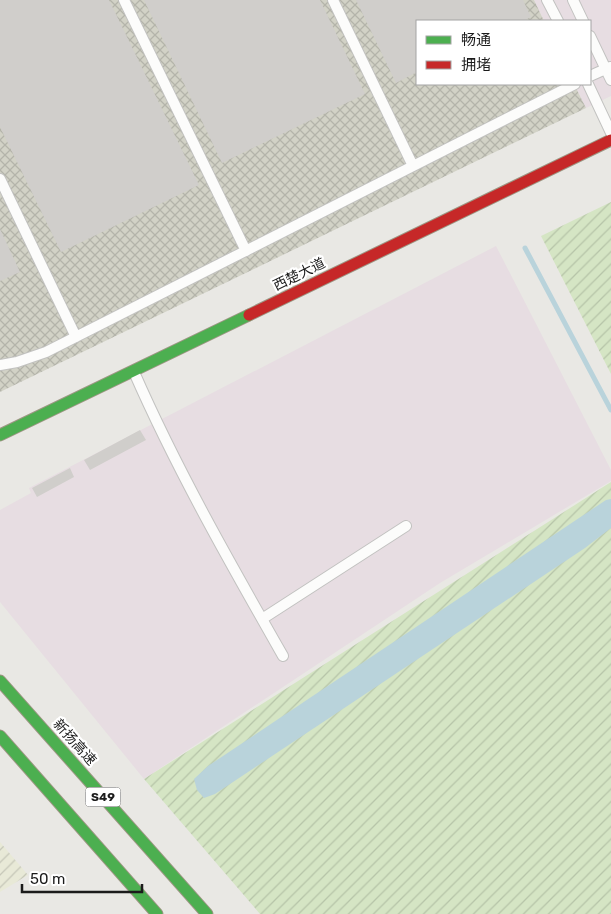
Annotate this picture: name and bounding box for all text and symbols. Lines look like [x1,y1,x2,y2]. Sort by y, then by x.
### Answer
legend [416,20,591,85]
text: 畅通 [461,31,491,49]
text: 拥堵 [461,56,491,74]
street label: 西楚大道 [270,255,328,294]
street label: 新扬高速 [50,716,100,769]
road number: S49 [86,788,120,806]
scale bar [22,862,142,894]
text: 50 m [30,870,65,888]

